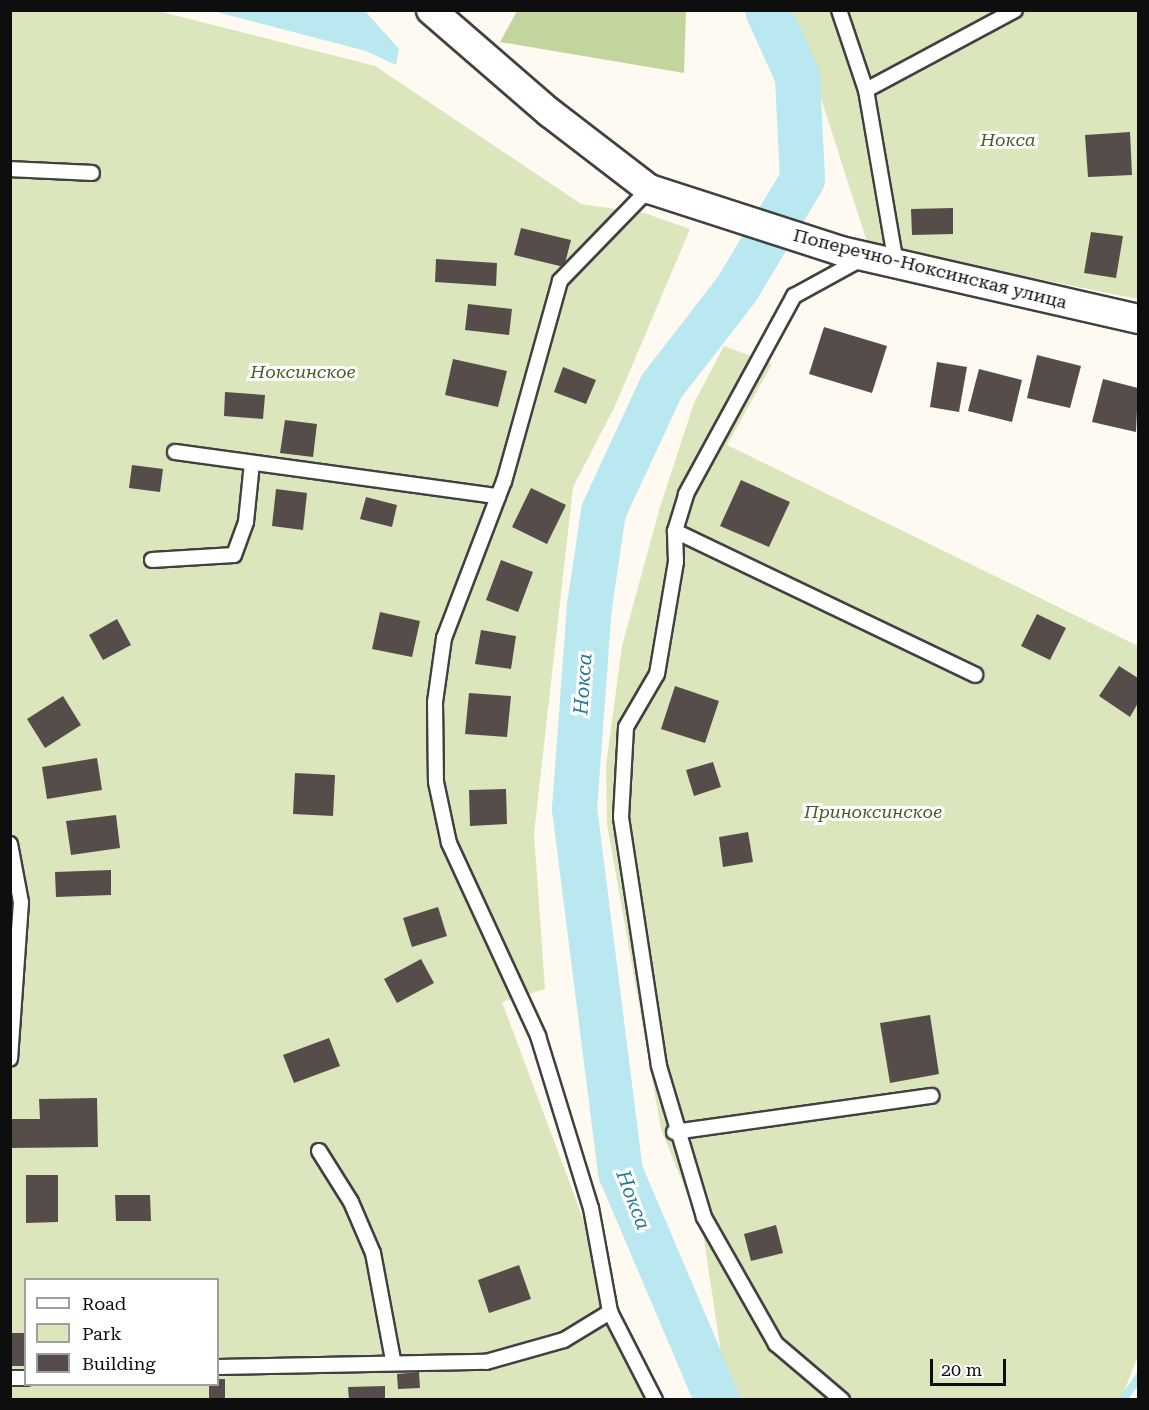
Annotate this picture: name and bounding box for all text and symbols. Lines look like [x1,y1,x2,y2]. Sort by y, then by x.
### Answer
park label: Нокса [980,129,1036,151]
street label: Поперечно-Ноксинская улица [791,225,1069,313]
park label: Ноксинское [250,361,356,383]
water label: Нокса [569,652,597,716]
park label: Приноксинское [804,801,942,823]
water label: Нокса [611,1167,655,1233]
legend [24,1278,219,1386]
text: Road [82,1293,126,1314]
text: Park [82,1323,122,1344]
scale bar [933,1347,1010,1385]
text: Building [82,1353,156,1374]
text: 20 m [941,1359,982,1380]

